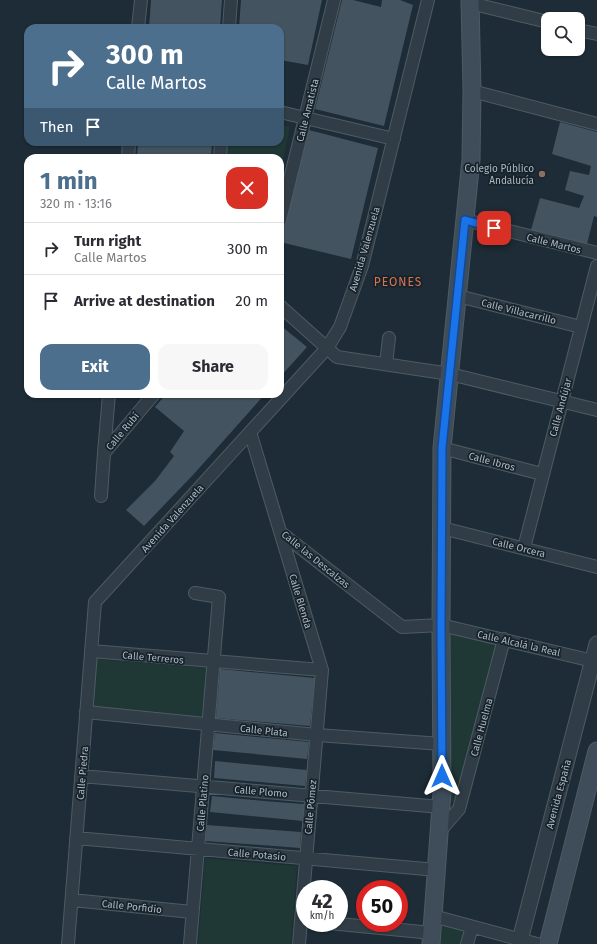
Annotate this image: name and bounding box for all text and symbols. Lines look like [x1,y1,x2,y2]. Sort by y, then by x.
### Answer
map controls [541,12,585,56]
button: search [541,12,585,56]
text: 300 m [106,38,184,71]
icon: right [40,40,92,92]
text: Calle Martos [106,72,206,94]
street label: Calle Amatista [294,77,322,143]
icon: arrive [82,116,104,138]
text: Then [40,118,74,136]
place label: Colegio Público Andalucía [464,162,534,187]
text: 1 min [40,167,98,195]
button: close [226,167,268,209]
marker: Colegio Público Andalucía [537,169,547,179]
text: 320 m · 13:16 [40,196,112,211]
street label: Avenida Valenzuela [347,206,383,293]
pin [477,211,511,245]
icon: arrive [483,217,505,239]
street label: Calle Martos [525,231,583,257]
text: Turn right [74,232,141,250]
icon: right [40,238,62,260]
text: 300 m [227,240,268,258]
text: Calle Martos [74,250,147,265]
district label: PEONES [374,275,422,289]
icon: arrive [40,290,62,312]
text: Arrive at destination [74,292,215,310]
text: 20 m [235,292,268,310]
street label: Calle Villacarrillo [480,297,558,327]
button: Exit [40,344,150,390]
button: Share [158,344,268,390]
street label: Calle Andújar [546,376,575,438]
street label: Calle Rubí [103,410,142,453]
street label: Calle Ibros [467,450,517,474]
street label: Avenida Valenzuela [139,482,206,555]
street label: Calle las Descalzas [279,529,352,591]
street label: Calle Orcera [491,536,547,560]
street label: Calle Blenda [286,573,314,630]
street label: Calle Alcalá la Real [476,629,562,659]
street label: Calle Terreros [122,649,185,667]
street label: Calle Huelma [468,697,495,758]
street label: Calle Plata [240,723,288,739]
street label: Calle Piedra [75,746,91,800]
position arrow [421,755,463,797]
street label: Avenida España [544,758,574,830]
street label: Calle Platino [195,774,211,832]
street label: Calle Pómez [303,779,319,835]
street label: Calle Plomo [234,784,288,800]
street label: Calle Potasio [227,846,287,864]
speed limit sign: 50 [356,880,408,932]
text: 42 [311,889,333,913]
street label: Calle Porfidio [101,898,163,916]
text: km/h [310,910,334,922]

